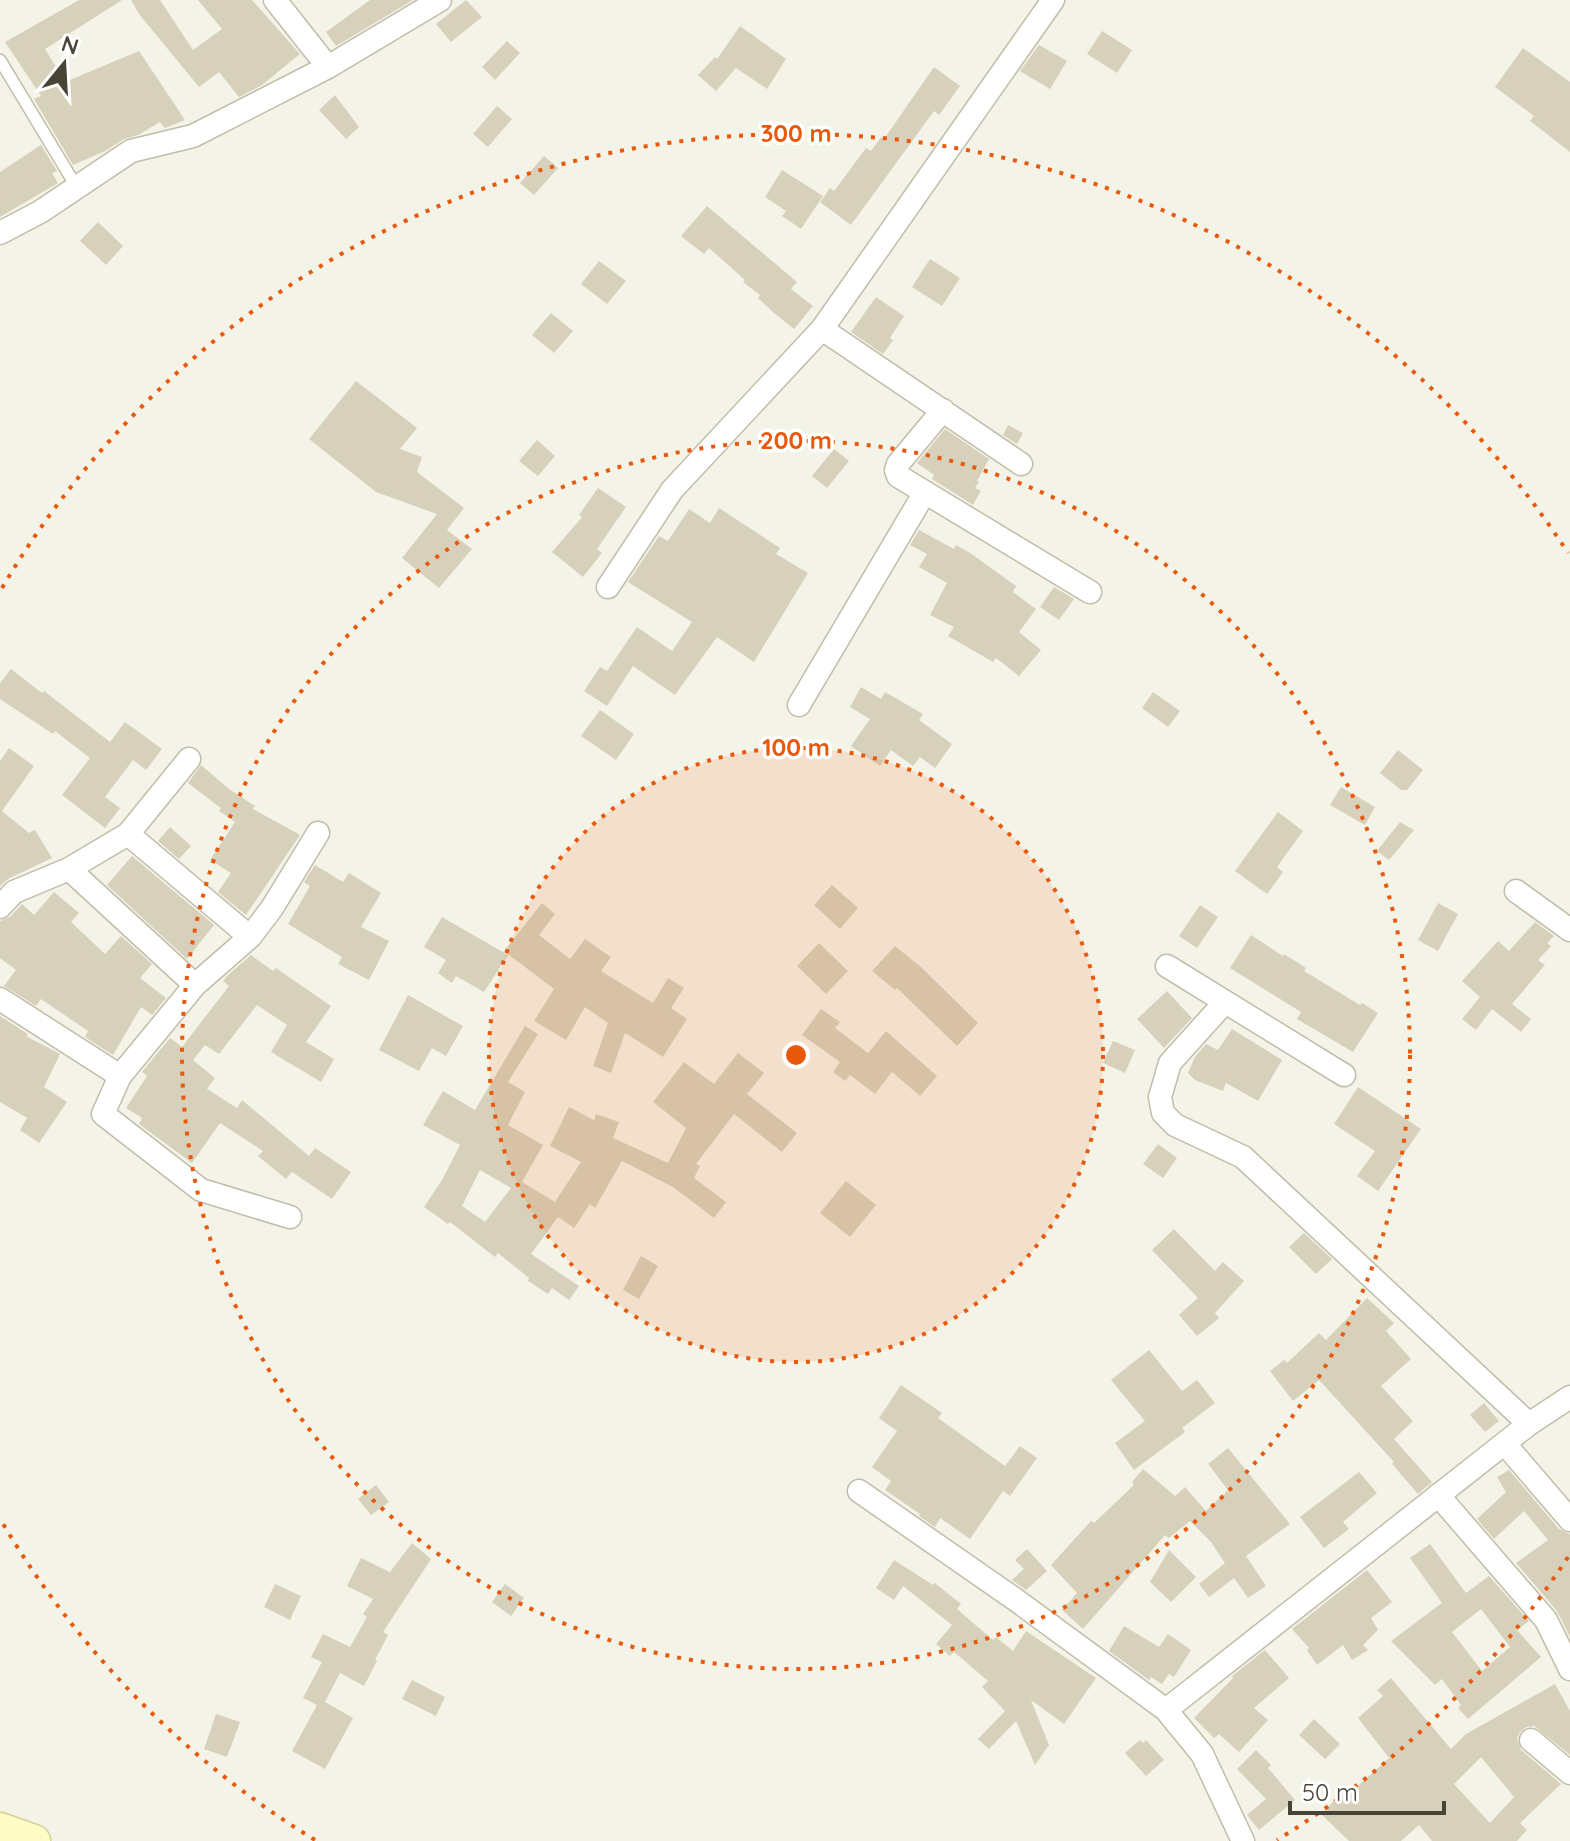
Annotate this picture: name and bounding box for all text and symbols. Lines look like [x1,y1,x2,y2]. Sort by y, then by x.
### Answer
north arrow [24,24,104,104]
text: N [58,29,82,61]
text: 300 m [760,118,832,148]
text: 200 m [760,425,832,455]
text: 100 m [762,732,830,762]
centre of rings [782,1041,810,1069]
scale bar [1290,1765,1444,1815]
text: 50 m [1302,1777,1358,1807]

